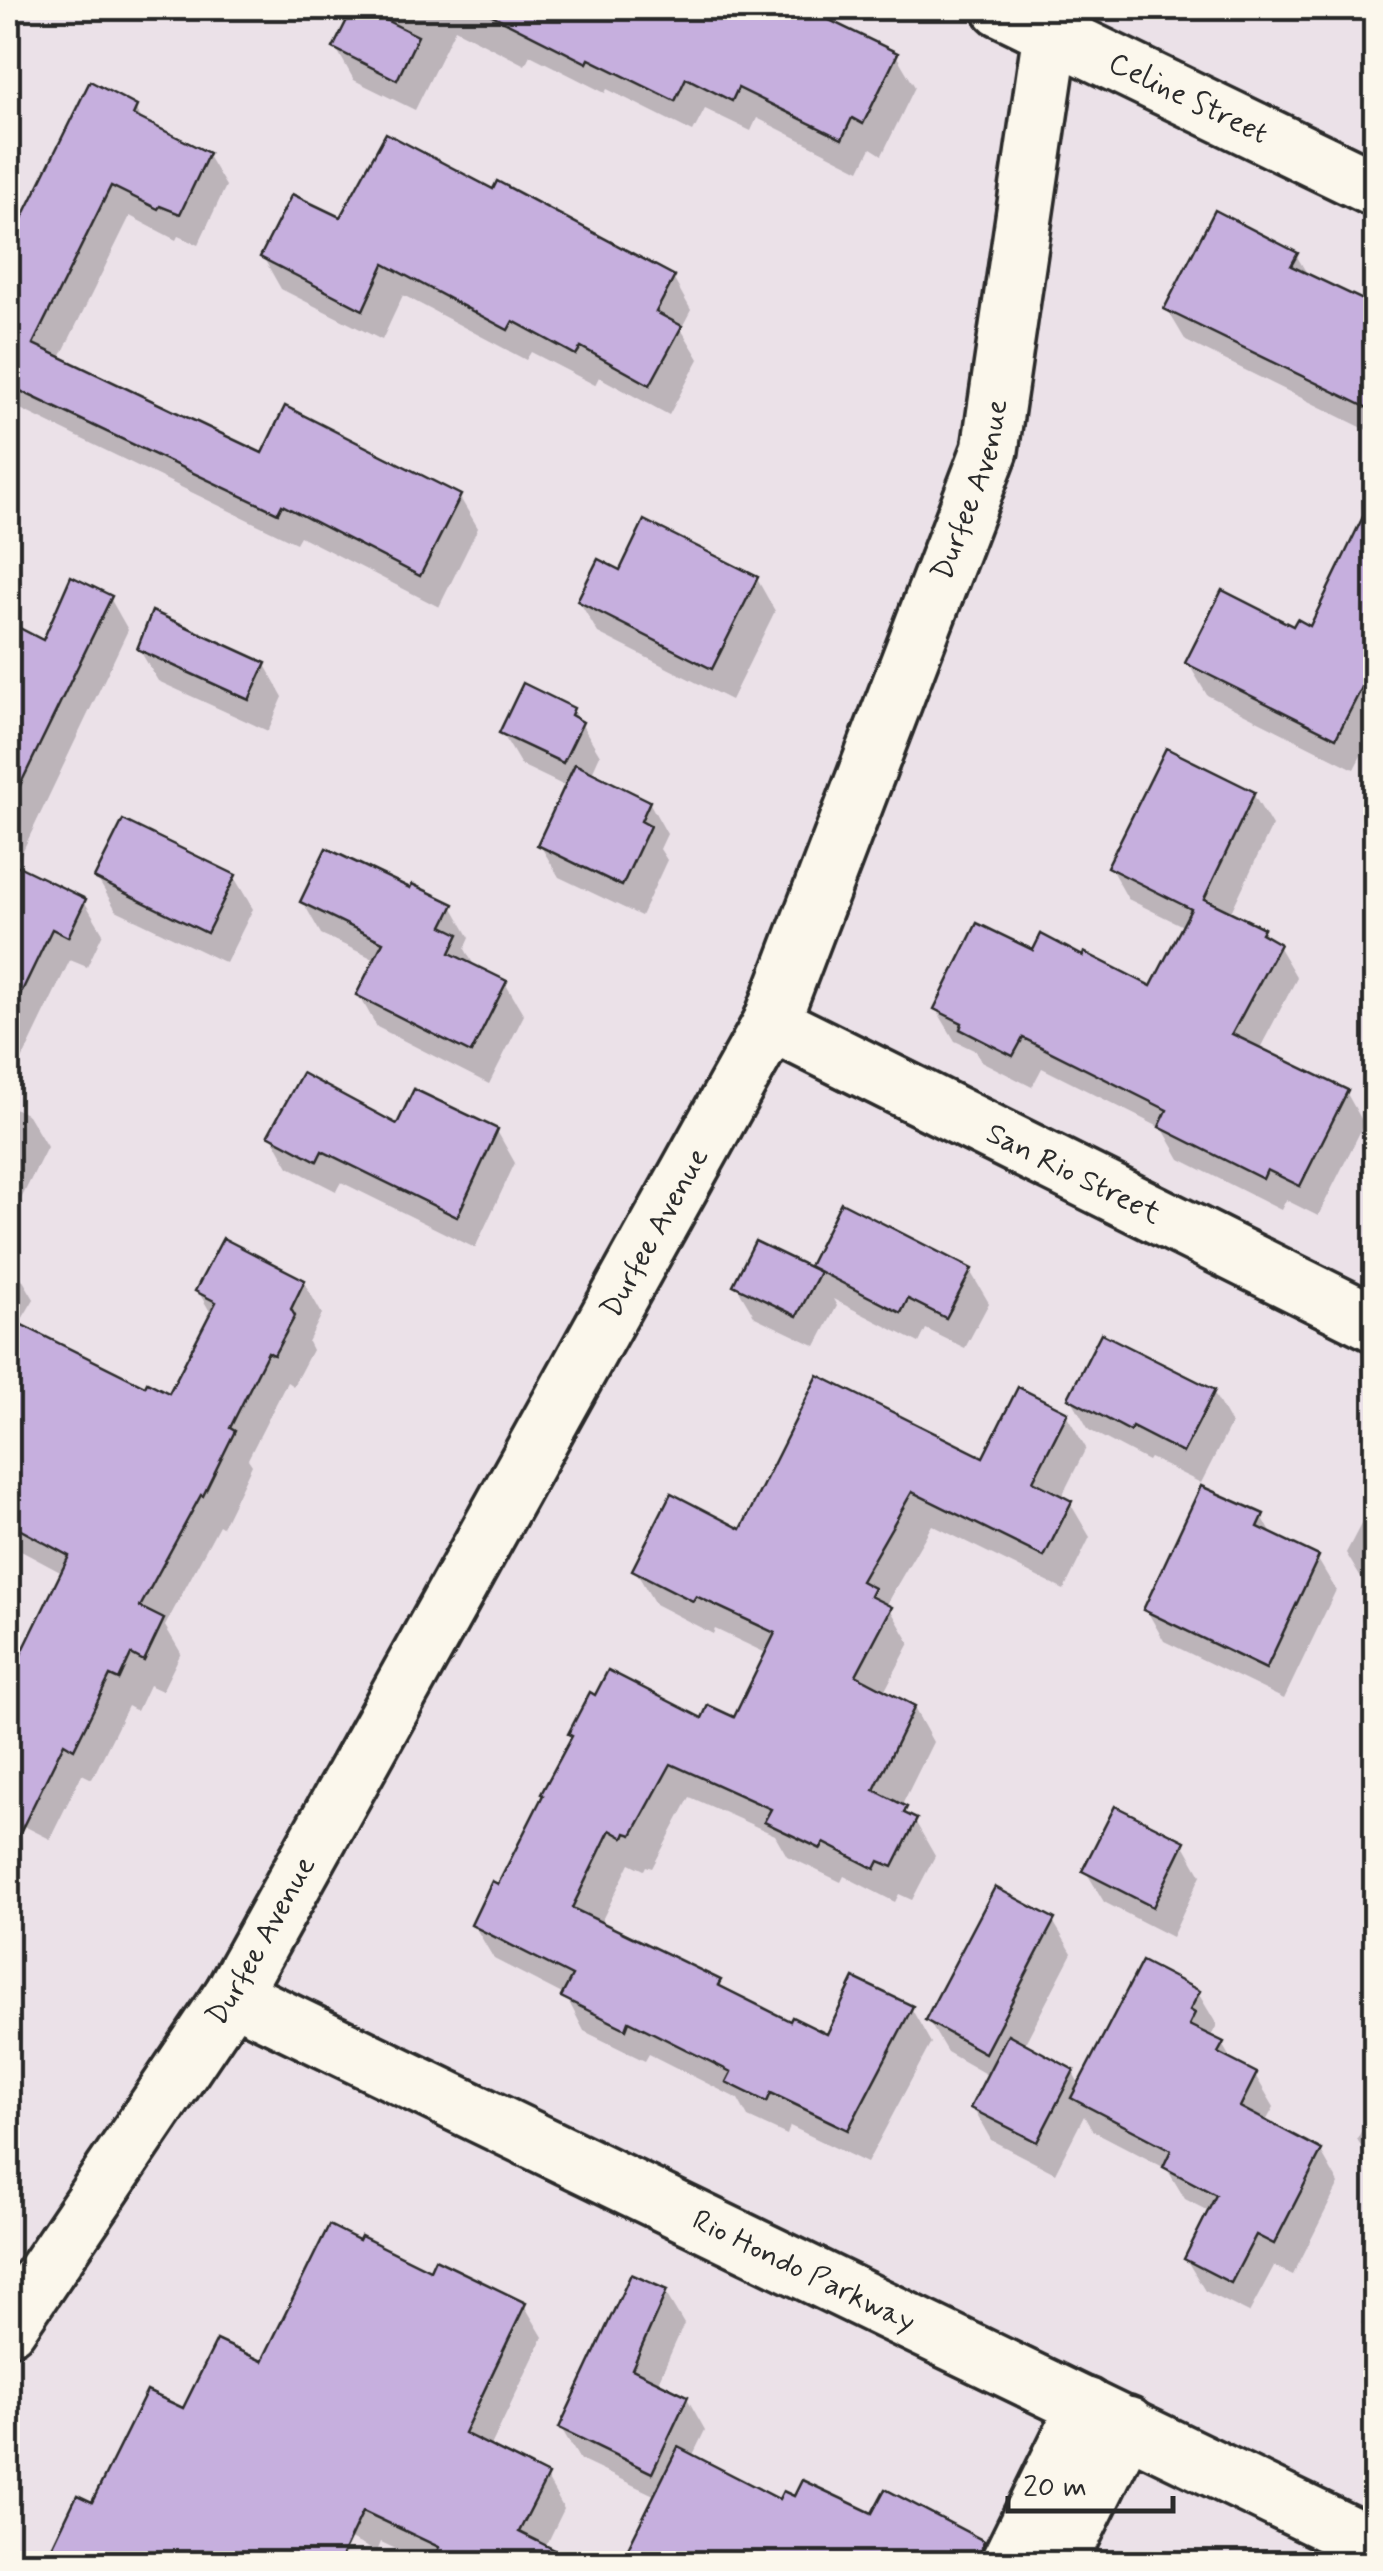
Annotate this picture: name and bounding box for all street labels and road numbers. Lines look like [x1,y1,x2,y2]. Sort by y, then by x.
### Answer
street label: Celine Street [1102,43,1274,153]
street label: Durfee Avenue [923,397,1017,586]
street label: San Rio Street [980,1114,1168,1234]
street label: Durfee Avenue [592,1141,717,1325]
street label: Durfee Avenue [197,1849,325,2033]
street label: Rio Hondo Parkway [686,2201,922,2341]

